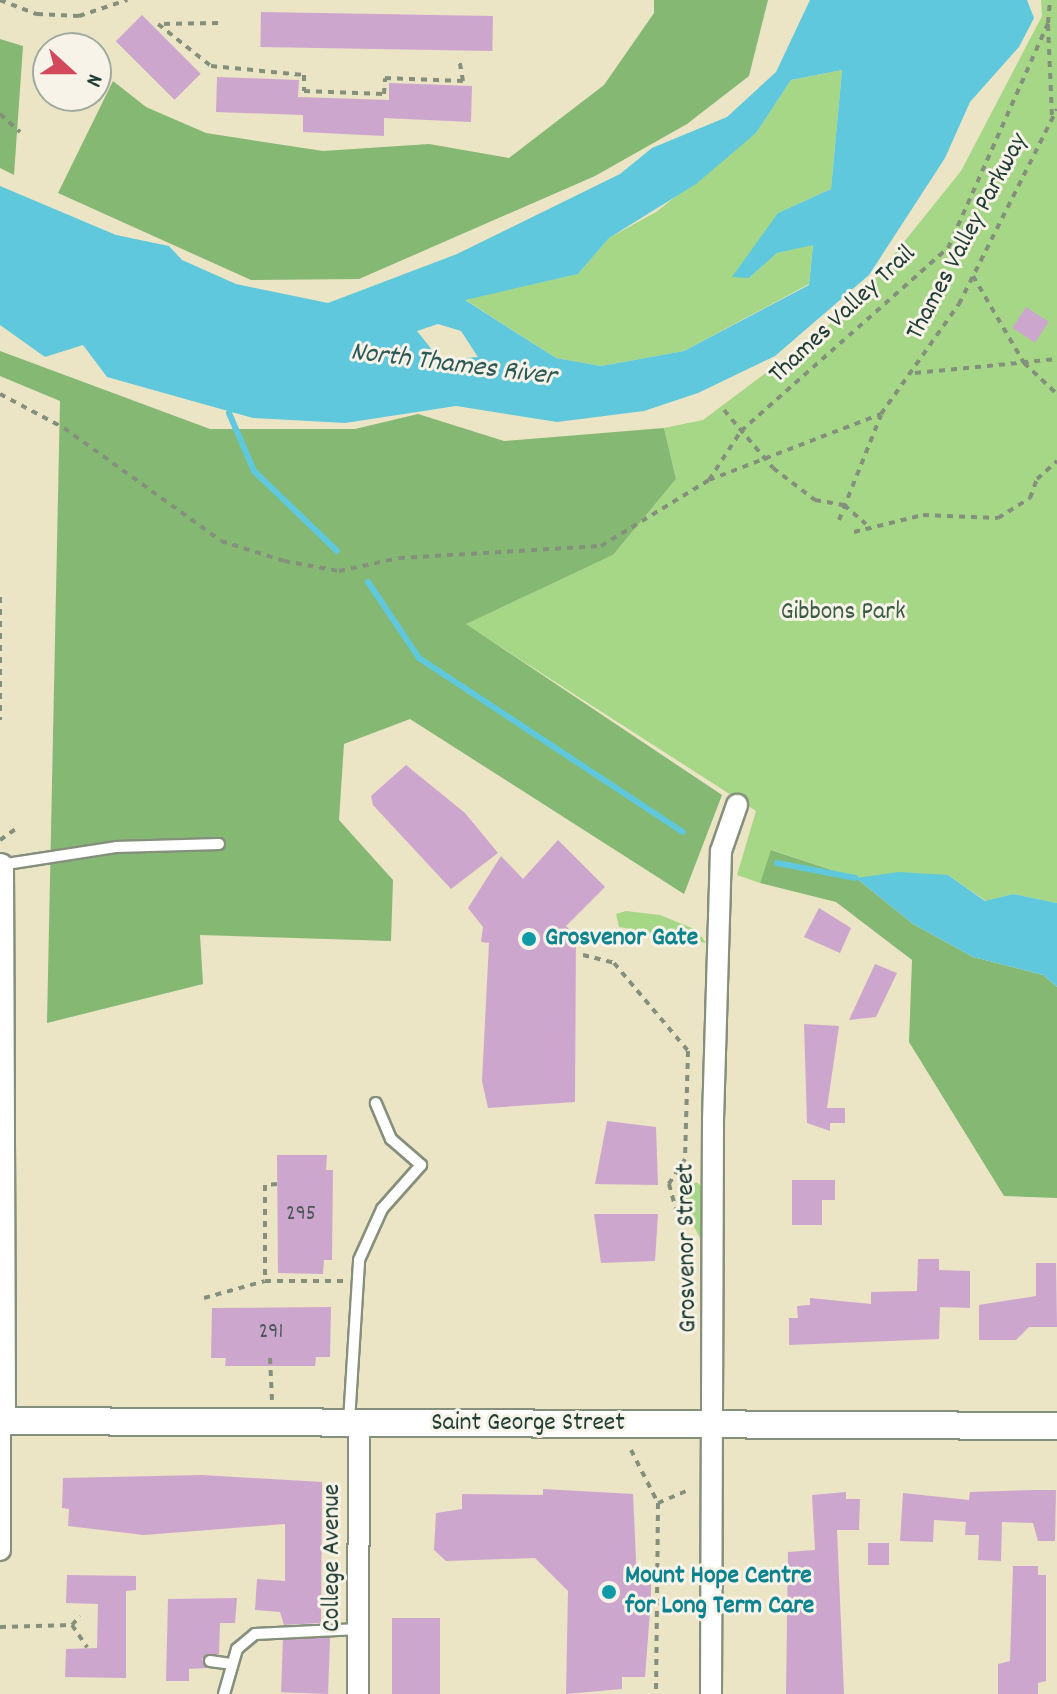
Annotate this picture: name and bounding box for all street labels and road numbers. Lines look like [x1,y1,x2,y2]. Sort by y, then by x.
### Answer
street label: Thames Valley Parkway [900,128,1036,346]
street label: Thames Valley Trail [763,239,923,391]
street label: Grosvenor Street [671,1163,705,1333]
street label: Saint George Street [431,1408,625,1440]
street label: College Avenue [317,1484,349,1632]

